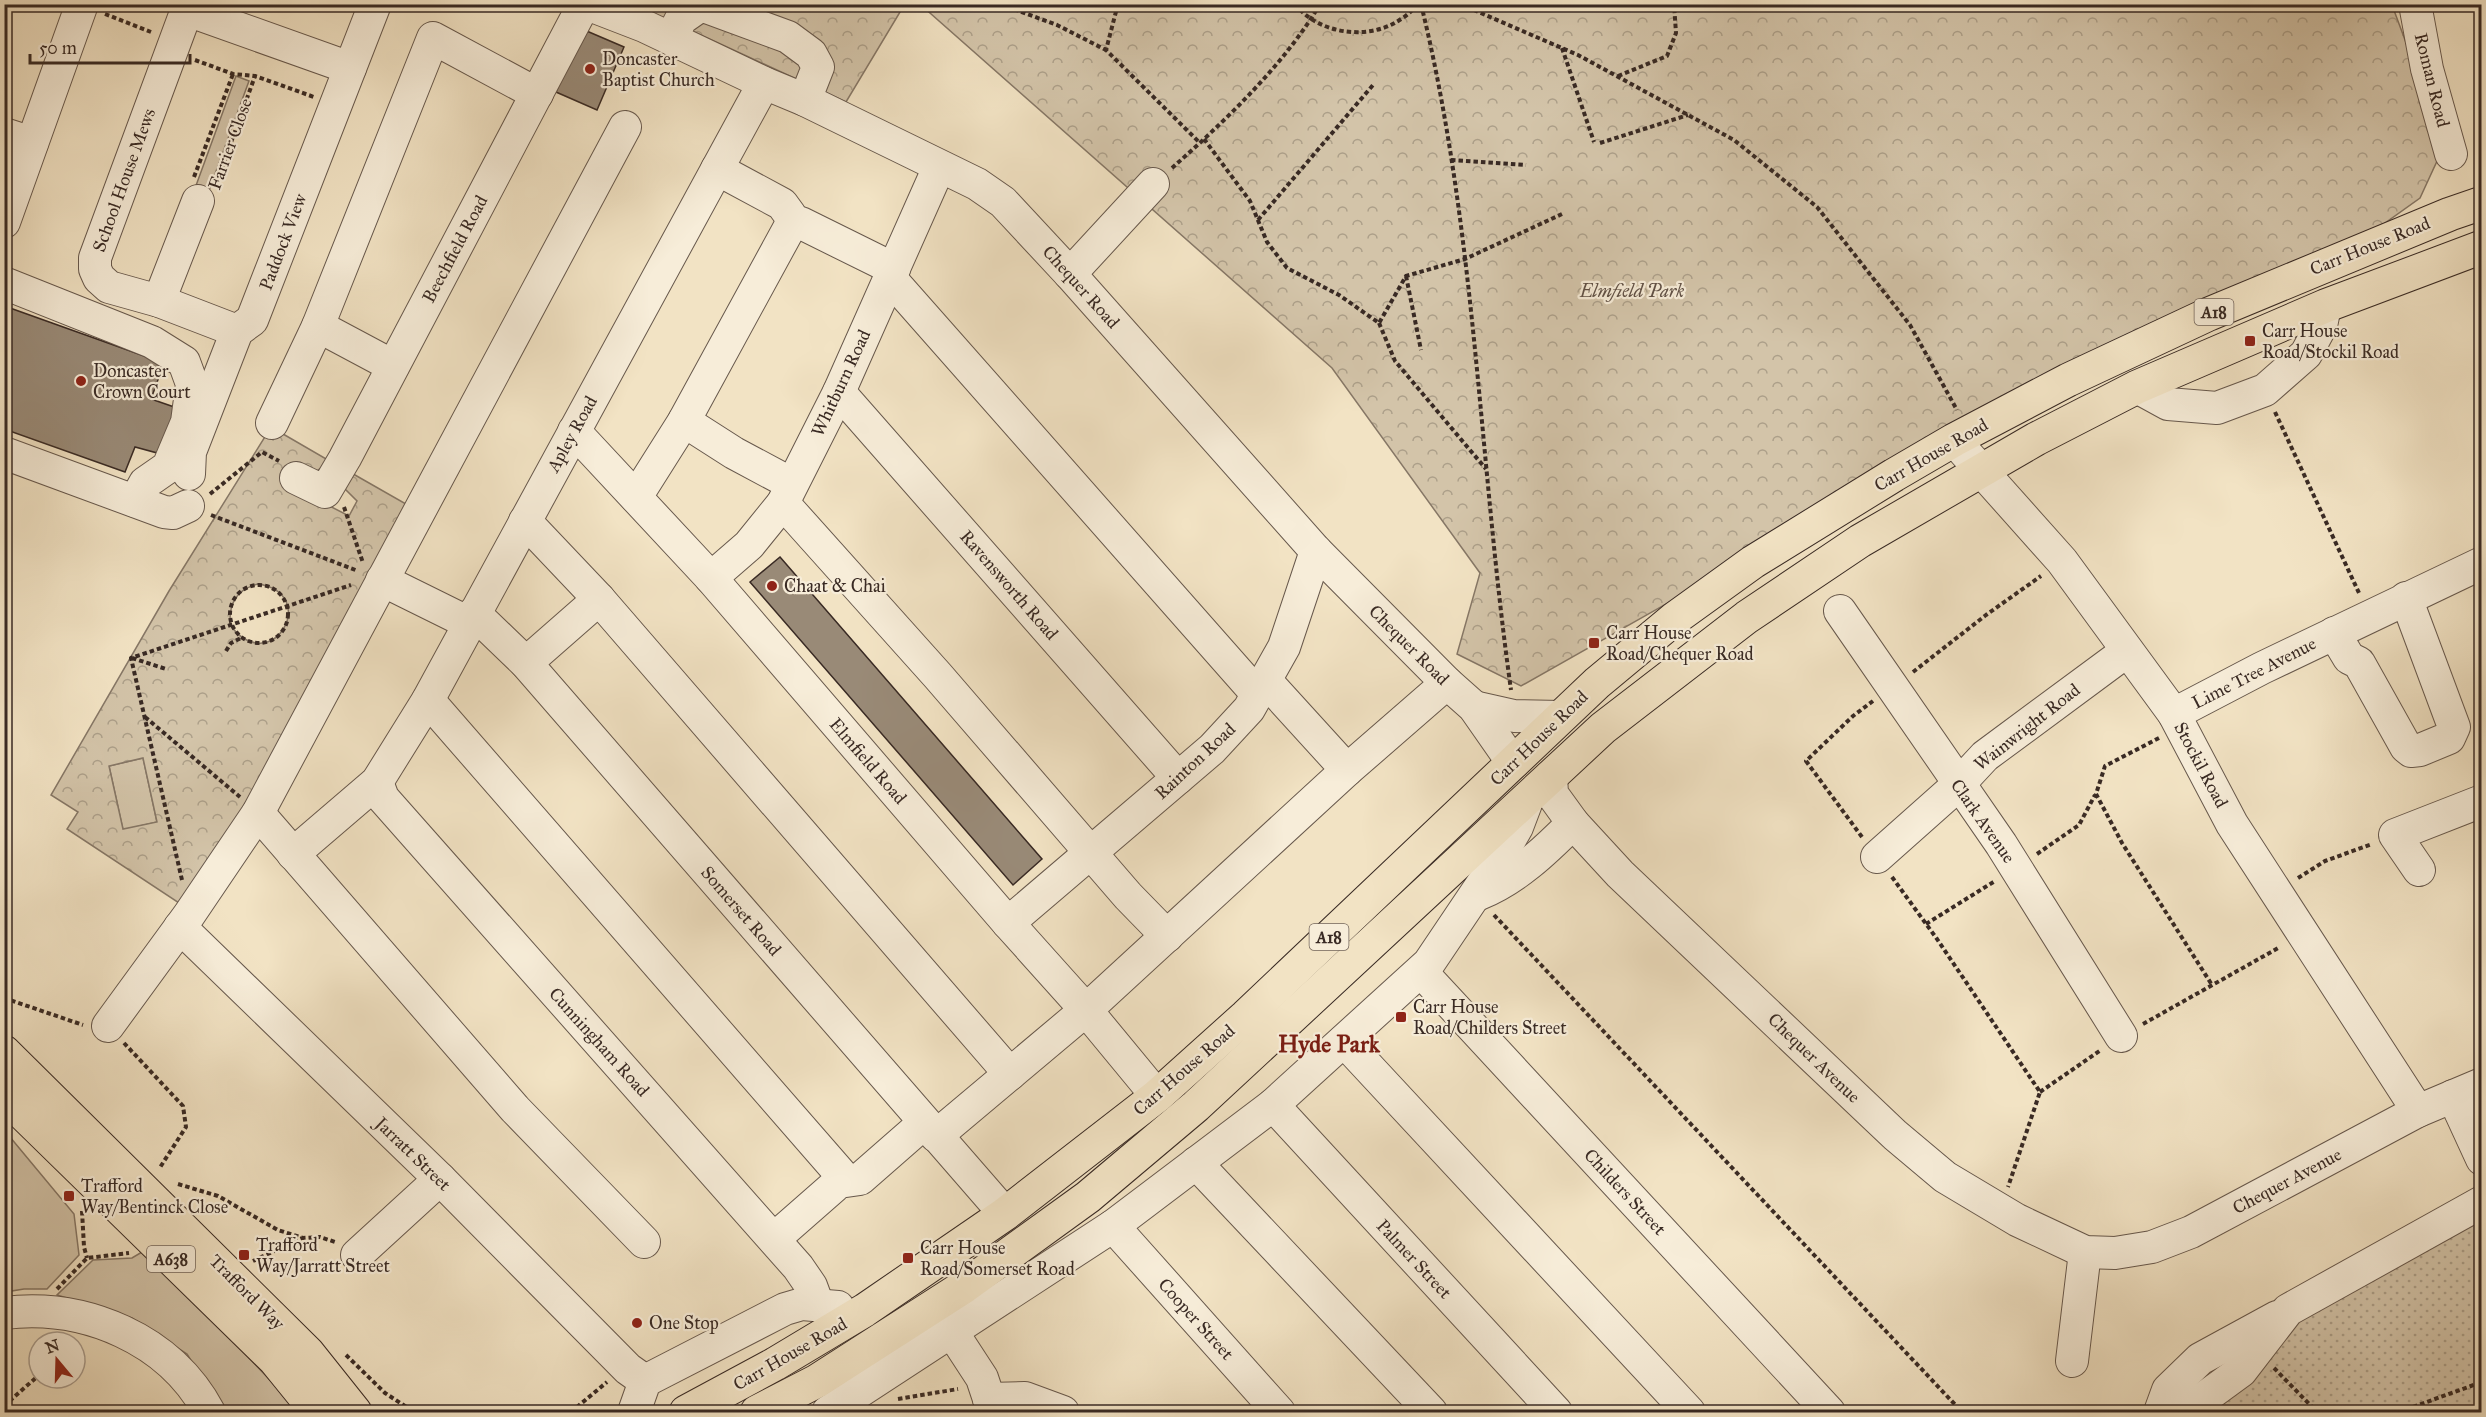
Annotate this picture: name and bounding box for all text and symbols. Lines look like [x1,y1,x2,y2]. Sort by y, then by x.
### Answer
scale bar [30,27,190,65]
street label: Roman Road [2410,31,2454,129]
text: 50 m [39,37,77,59]
place label: Doncaster Baptist Church [602,48,715,91]
marker: Doncaster Baptist Church [583,62,597,76]
street label: Farrier Close [203,95,257,193]
street label: School House Mews [88,105,160,255]
street label: Paddock View [255,191,312,293]
street label: Beechfield Road [417,192,493,306]
street label: Carr House Road [2307,212,2433,280]
street label: Chequer Road [1037,241,1124,334]
park label: Elmfield Park [1579,280,1684,302]
road number: A18 [2194,299,2234,325]
place label: Carr House Road/Stockil Road [2262,320,2399,363]
street label: Whitburn Road [807,326,875,440]
marker: Carr House Road/Stockil Road [2243,334,2257,348]
place label: Doncaster Crown Court [93,360,191,403]
marker: Doncaster Crown Court [74,374,88,388]
street label: Apley Road [542,392,602,477]
street label: Carr House Road [1870,414,1992,496]
street label: Ravensworth Road [955,526,1063,644]
place label: Chaat & Chai [784,575,886,597]
marker: Chaat & Chai [765,579,779,593]
street label: Chequer Road [1364,600,1454,690]
place label: Carr House Road/Chequer Road [1606,622,1754,666]
street label: Lime Tree Avenue [2188,632,2320,714]
marker: Carr House Road/Chequer Road [1587,636,1601,650]
street label: Wainwright Road [1970,679,2085,776]
street label: Carr House Road [1485,686,1593,790]
street label: Elmfield Road [825,713,911,809]
street label: Rainton Road [1150,718,1240,804]
street label: Stockil Road [2169,718,2233,812]
street label: Clark Avenue [1946,775,2020,867]
street label: Somerset Road [696,862,786,960]
road number: A18 [1310,924,1348,950]
street label: Cunningham Road [543,983,654,1102]
place label: Carr House Road/Childers Street [1413,996,1567,1039]
street label: Chequer Avenue [1762,1008,1865,1108]
marker: Carr House Road/Childers Street [1394,1010,1408,1024]
street label: Carr House Road [1129,1020,1239,1120]
district label: Hyde Park [1278,1029,1381,1059]
street label: Jarratt Street [368,1111,456,1197]
street label: Chequer Avenue [2229,1143,2346,1220]
street label: Childers Street [1579,1144,1671,1240]
place label: Trafford Way/Bentinck Close [81,1175,228,1218]
marker: Trafford Way/Bentinck Close [62,1189,76,1203]
street label: Palmer Street [1372,1215,1457,1304]
place label: Trafford Way/Jarratt Street [256,1234,390,1278]
place label: Carr House Road/Somerset Road [920,1237,1075,1280]
road number: A638 [147,1246,195,1272]
marker: Trafford Way/Jarratt Street [237,1248,251,1262]
street label: Trafford Way [205,1250,290,1335]
marker: Carr House Road/Somerset Road [901,1251,915,1265]
street label: Cooper Street [1154,1274,1239,1365]
place label: One Stop [649,1312,719,1334]
street label: Carr House Road [729,1313,851,1395]
marker: One Stop [630,1316,644,1330]
north arrow [27,1330,87,1390]
text: N [43,1335,62,1357]

